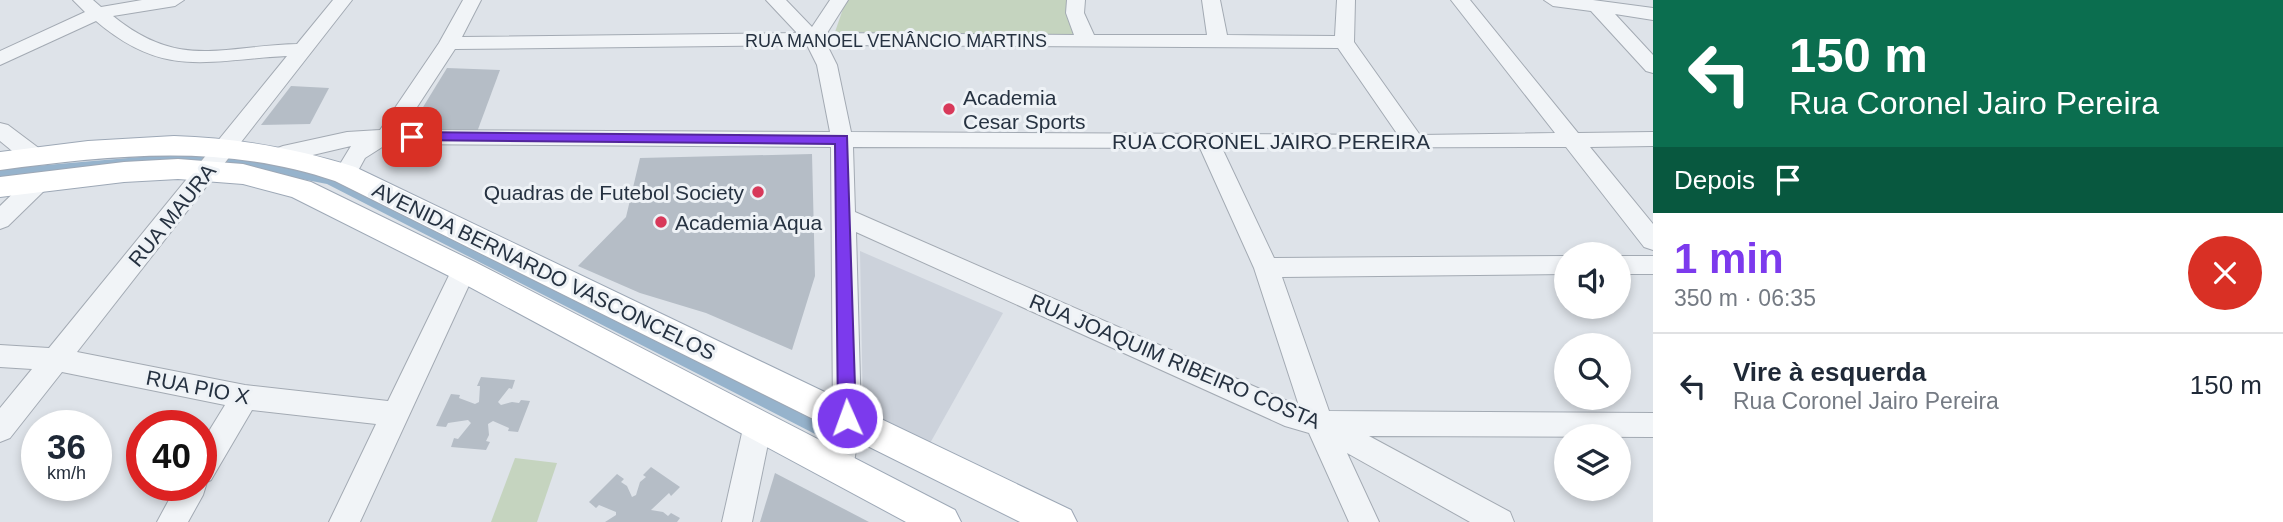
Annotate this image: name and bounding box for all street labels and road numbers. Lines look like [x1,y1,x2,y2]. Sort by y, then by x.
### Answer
street label: RUA MANOEL VENÂNCIO MARTINS [745,31,1047,51]
street label: RUA CORONEL JAIRO PEREIRA [1112,130,1430,153]
street label: RUA MAURA [124,159,220,271]
street label: AVENIDA BERNARDO VASCONCELOS [369,178,719,364]
street label: RUA JOAQUIM RIBEIRO COSTA [1026,289,1324,433]
street label: RUA PIO X [144,366,252,408]

